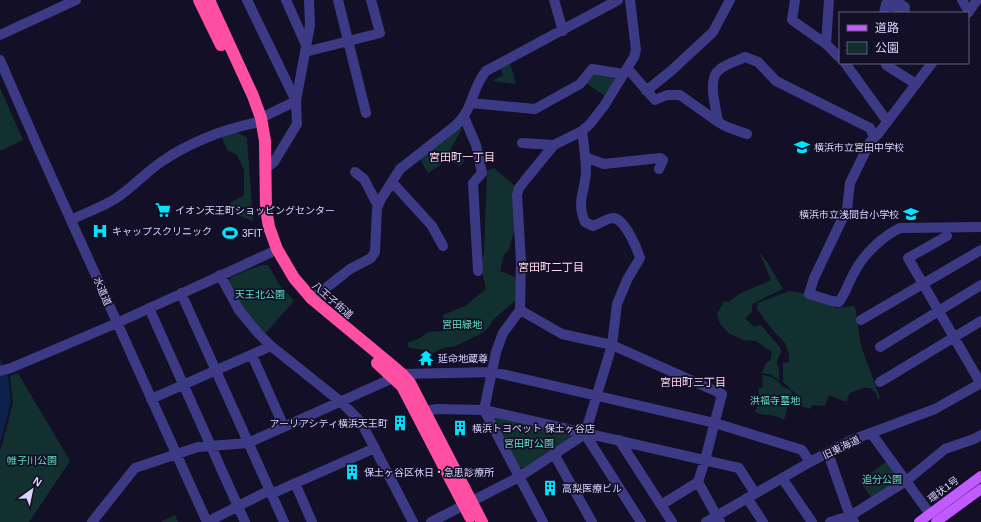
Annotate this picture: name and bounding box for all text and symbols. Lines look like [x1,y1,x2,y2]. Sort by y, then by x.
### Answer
legend [839,12,969,64]
text: 道路 [875,21,899,35]
text: 公園 [875,41,899,55]
school or university icon: 横浜市立宮田中学校 [793,138,811,156]
place label: 横浜市立宮田中学校 [814,142,904,153]
district label: 宮田町一丁目 [429,151,495,163]
supermarket icon: イオン天王町ショッピングセンター [154,201,172,219]
place label: イオン天王町ショッピングセンター [175,205,335,216]
school or university icon: 横浜市立浅間台小学校 [902,205,920,223]
place label: 横浜市立浅間台小学校 [799,209,899,220]
hospital icon: キャップスクリニック [91,222,109,240]
sports icon: 3FIT [221,224,239,242]
place label: キャップスクリニック [112,226,212,237]
place label: 3FIT [242,228,263,239]
district label: 宮田町二丁目 [518,261,584,273]
street label: 水道道 [92,275,113,307]
street label: 八王子街道 [310,280,355,321]
park label: 天王北公園 [235,289,285,300]
park label: 宮田緑地 [442,319,483,330]
temple icon: 延命地蔵尊 [417,349,435,367]
place label: 延命地蔵尊 [438,353,488,364]
district label: 宮田町三丁目 [660,376,726,388]
park label: 洪福寺墓地 [750,395,801,406]
building icon: アーリアシティ横浜天王町 [391,414,409,432]
place label: アーリアシティ横浜天王町 [270,418,388,429]
building icon: 横浜トヨペット 保土ヶ谷店 [451,419,469,437]
place label: 横浜トヨペット 保土ヶ谷店 [472,423,595,434]
street label: 旧東海道 [821,434,862,461]
park label: 宮田町公園 [504,438,554,449]
park label: 帷子川公園 [7,455,57,466]
building icon: 保土ヶ谷区休日・急患診療所 [343,463,361,481]
place label: 保土ヶ谷区休日・急患診療所 [364,467,494,478]
north arrow [12,470,52,510]
text: N [31,474,44,489]
park label: 追分公園 [862,474,902,485]
street label: 環状1号 [926,474,961,504]
building icon: 高梨医療ビル [541,479,559,497]
place label: 高梨医療ビル [562,483,622,494]

